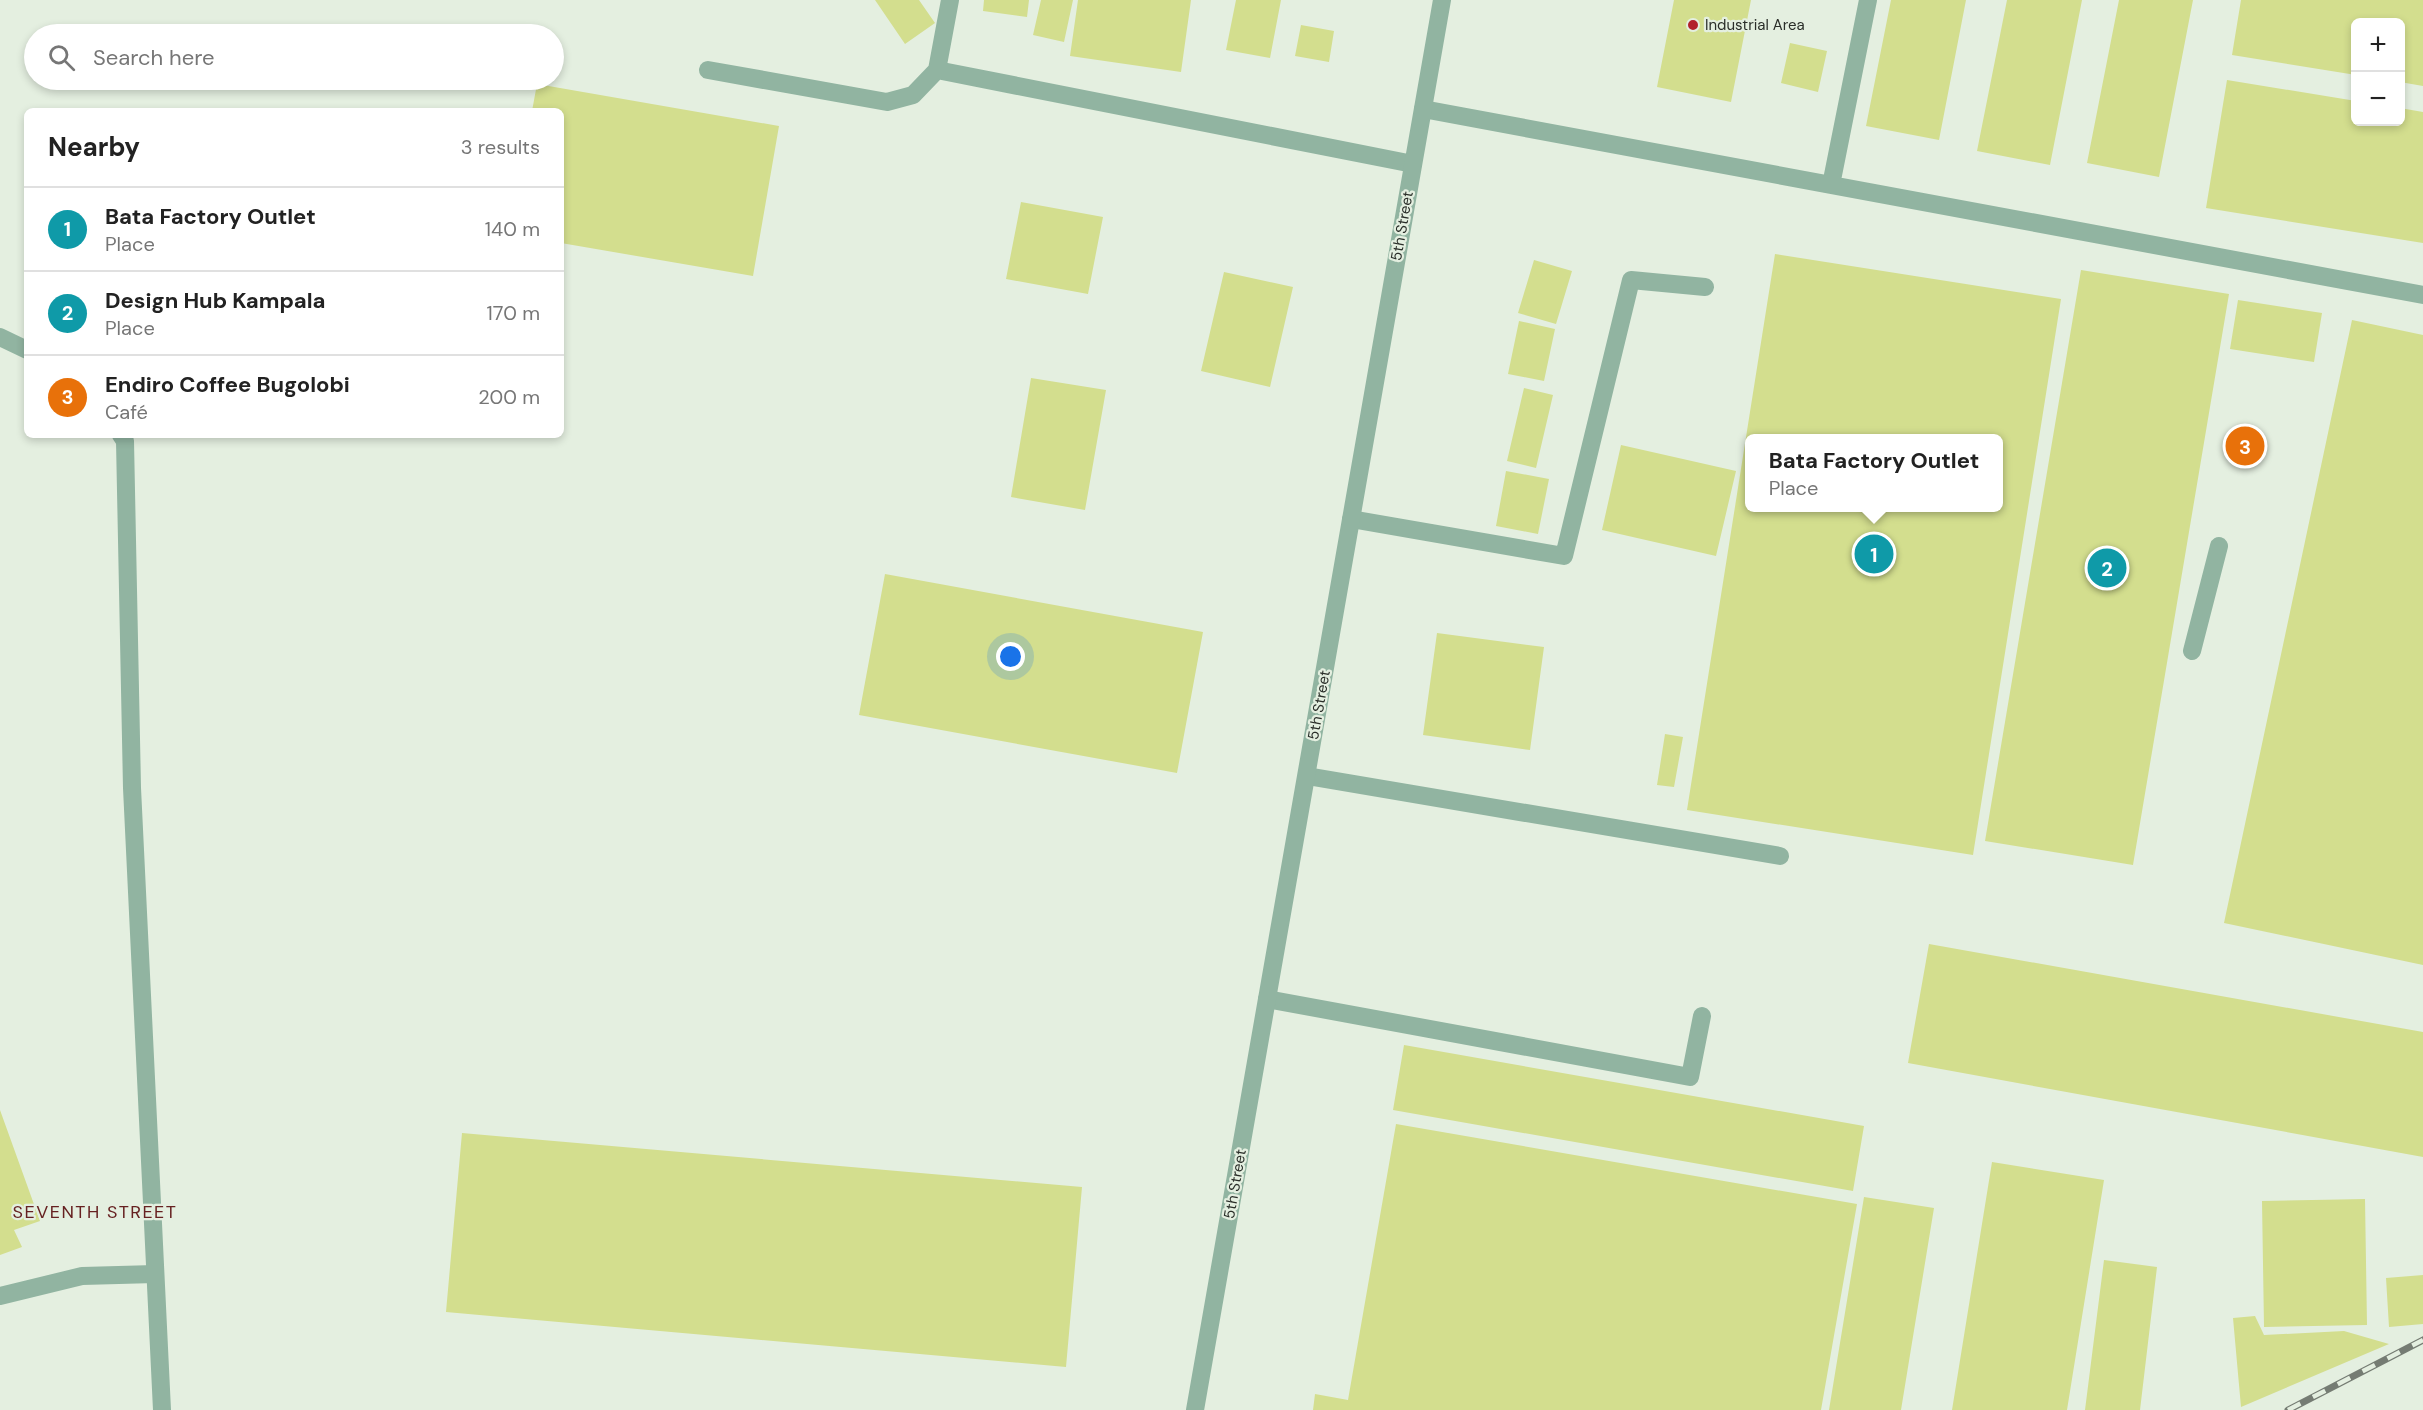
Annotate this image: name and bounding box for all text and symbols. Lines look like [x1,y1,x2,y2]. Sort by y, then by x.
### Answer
place label: Industrial Area [1705,15,1805,35]
marker: Industrial Area [1686,18,1700,32]
map controls [2351,18,2405,126]
button: + [2351,18,2405,72]
search box [24,24,564,90]
icon: search [45,41,78,74]
text: Search here [93,43,214,72]
button: − [2351,72,2405,126]
text: Nearby [48,130,140,164]
text: 3 results [461,134,540,160]
street label: 5th Street [1386,190,1418,262]
text: Bata Factory Outlet [105,202,316,231]
text: 1 [64,216,71,242]
text: 140 m [485,216,540,242]
text: Place [105,231,155,257]
text: Design Hub Kampala [105,286,325,315]
text: 2 [62,300,73,326]
text: 170 m [487,300,540,326]
text: Place [105,315,155,341]
text: Endiro Coffee Bugolobi [105,370,350,399]
text: 3 [61,384,74,410]
text: 200 m [478,384,540,410]
text: Café [105,399,148,425]
pin: 3 [2226,424,2264,468]
popup [1745,434,2003,512]
text: Bata Factory Outlet [1769,446,1979,475]
text: Place [1769,475,1818,501]
pin: 1 [1854,532,1894,576]
pin: 2 [2088,546,2126,590]
your location [996,642,1025,671]
street label: 5th Street [1303,669,1335,741]
street label: 5th Street [1219,1148,1251,1220]
district label: SEVENTH STREET [13,1200,177,1224]

